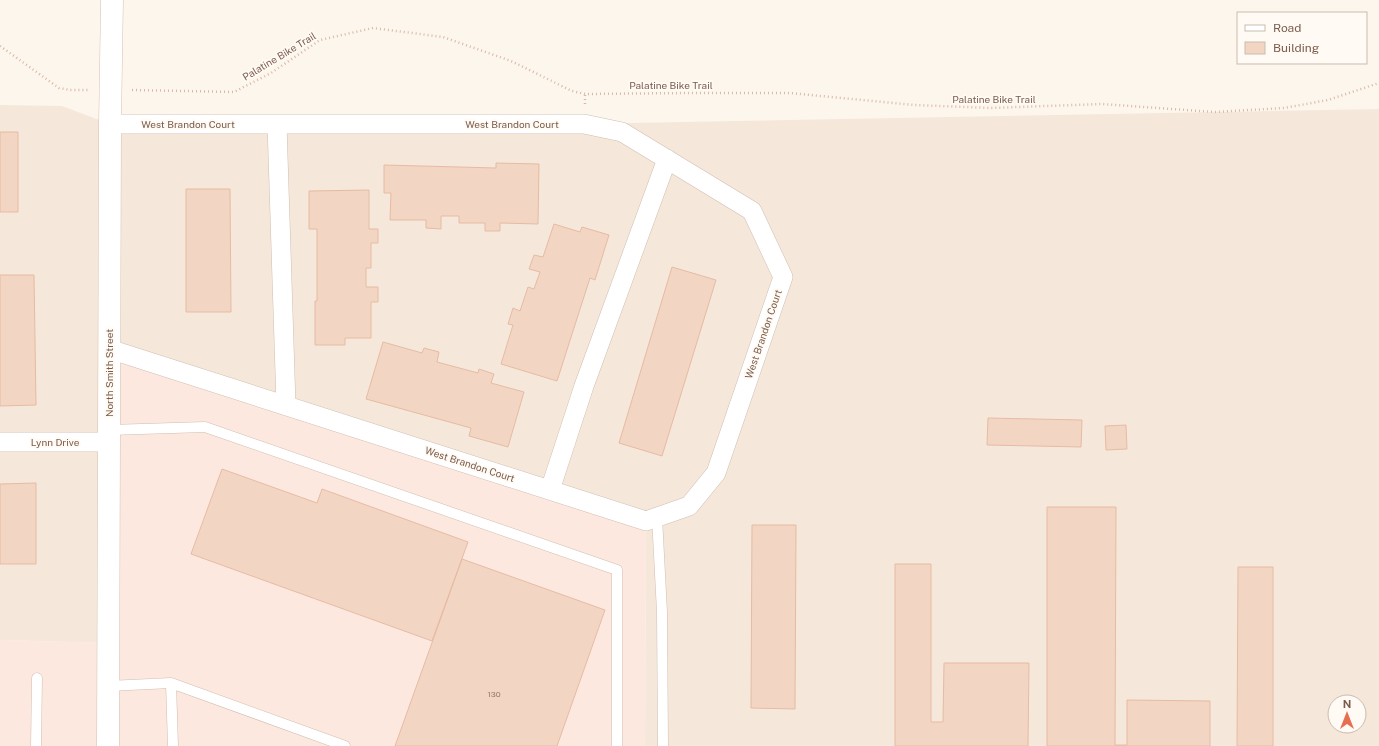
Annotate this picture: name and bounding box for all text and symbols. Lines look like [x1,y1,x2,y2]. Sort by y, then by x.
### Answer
legend [1237,12,1367,64]
text: Road [1273,21,1301,35]
street label: Palatine Bike Trail [240,29,318,83]
text: Building [1273,41,1319,55]
street label: Palatine Bike Trail [629,79,713,91]
street label: Palatine Bike Trail [952,93,1036,105]
street label: West Brandon Court [141,118,235,130]
street label: West Brandon Court [465,118,559,130]
street label: West Brandon Court [742,288,784,380]
street label: North Smith Street [103,329,115,417]
street label: Lynn Drive [31,436,80,448]
street label: West Brandon Court [424,444,516,484]
house number: 130 [487,689,501,699]
north arrow [1327,694,1367,734]
text: N [1343,698,1351,710]

